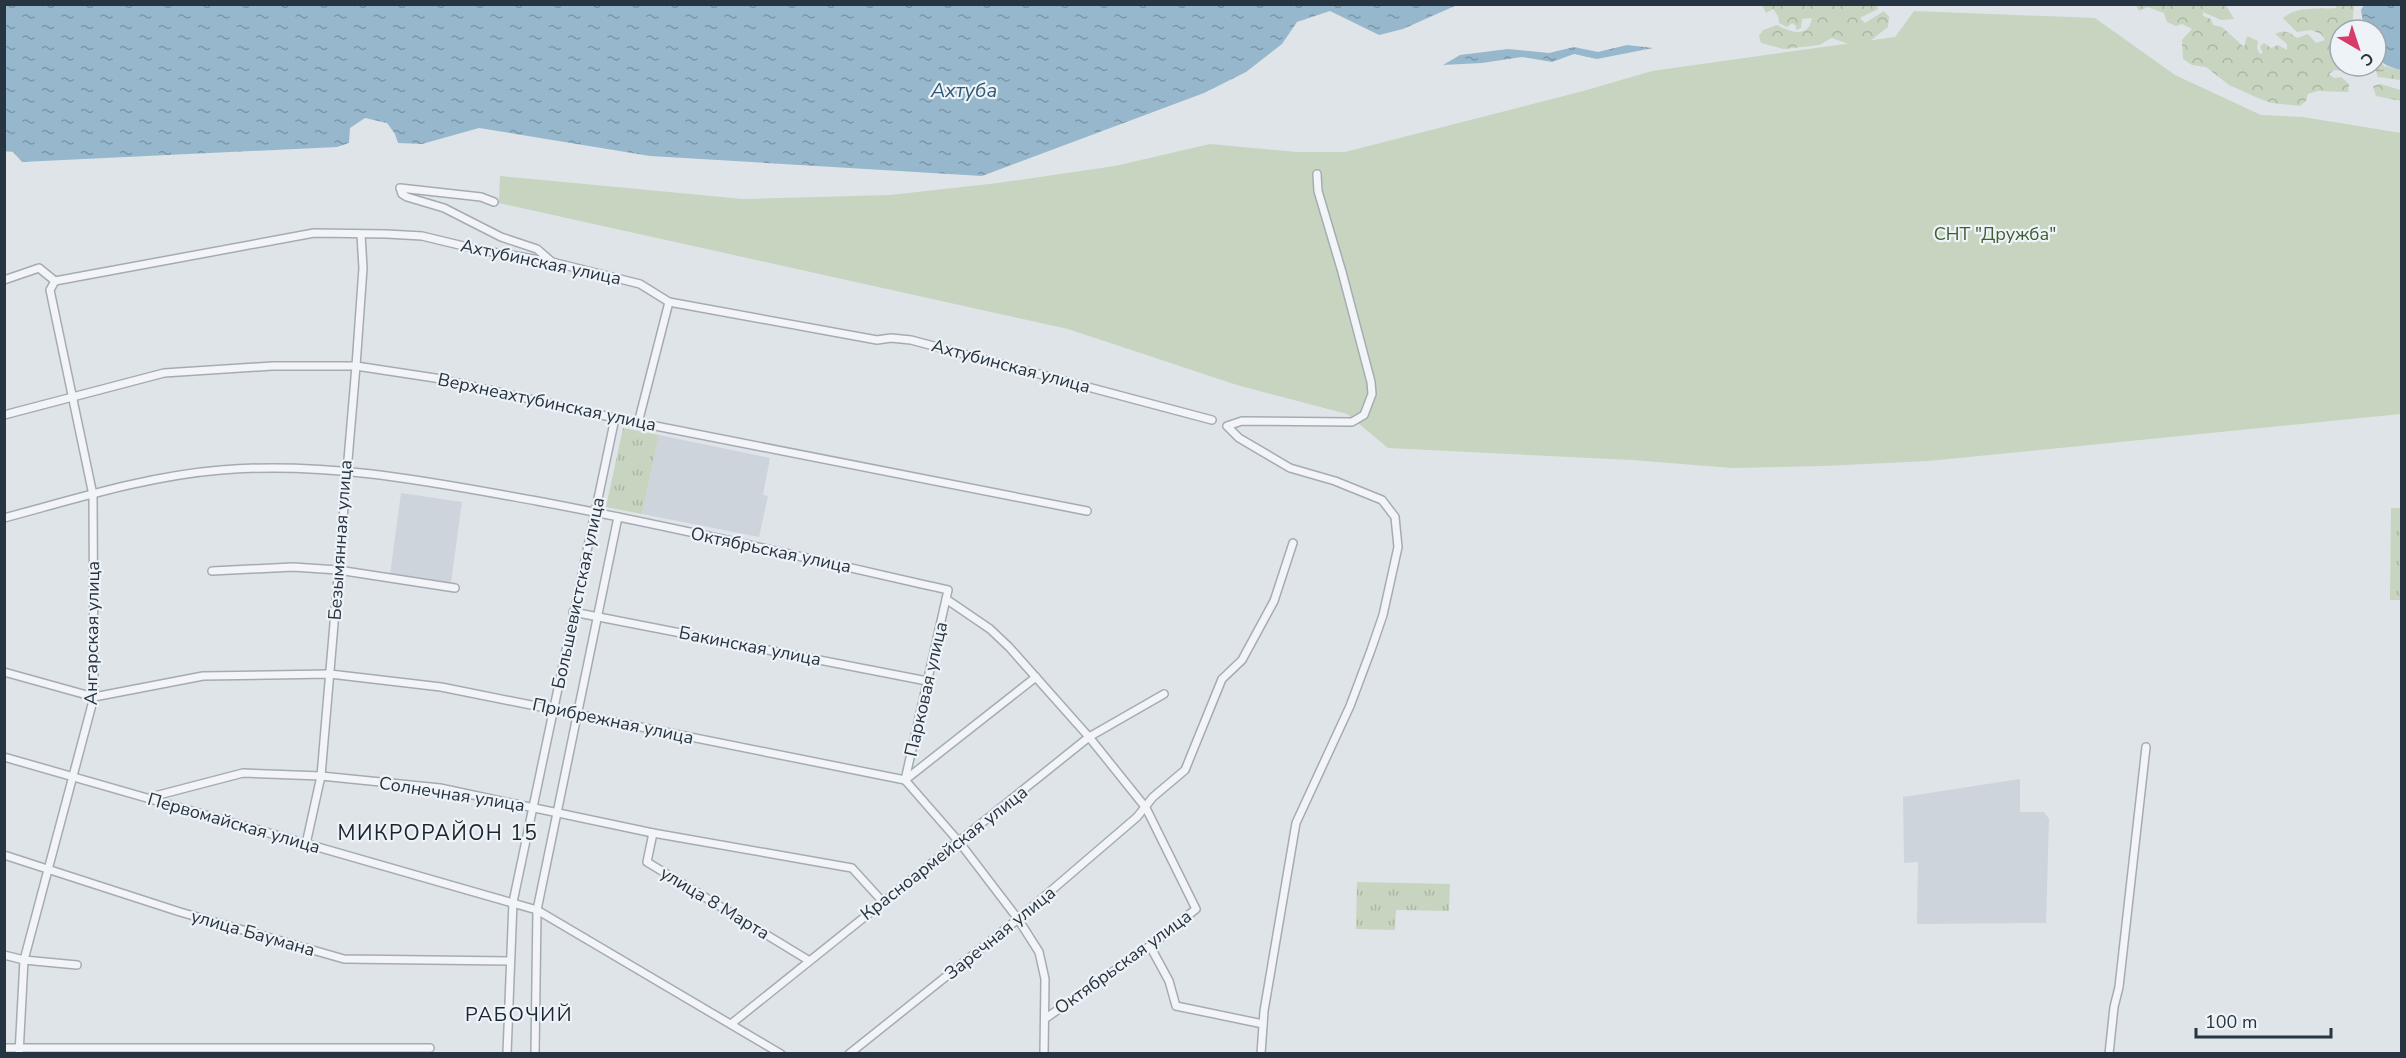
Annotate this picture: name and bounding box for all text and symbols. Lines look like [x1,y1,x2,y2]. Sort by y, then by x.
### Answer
north arrow [2328,18,2388,78]
text: С [2356,47,2378,71]
water label: Ахтуба [930,77,997,104]
park label: СНТ "Дружба" [1934,222,2056,246]
street label: Ахтубинская улица [459,233,623,291]
street label: Ахтубинская улица [929,333,1093,399]
street label: Верхнеахтубинская улица [436,367,658,437]
street label: Безымянная улица [322,459,358,621]
street label: Большевистская улица [546,495,610,691]
street label: Октябрьская улица [688,521,854,579]
street label: Ангарская улица [79,561,105,705]
street label: Парковая улица [899,619,953,759]
street label: Бакинская улица [677,620,823,672]
street label: Прибрежная улица [530,692,696,750]
street label: Солнечная улица [377,771,527,817]
street label: Красноармейская улица [855,780,1033,926]
street label: Первомайская улица [145,787,323,859]
district label: МИКРОРАЙОН 15 [338,819,538,847]
street label: улица 8 Марта [656,861,774,945]
street label: Заречная улица [939,881,1061,985]
street label: улица Баумана [188,904,318,962]
street label: Октябрьская улица [1050,904,1196,1020]
district label: РАБОЧИЙ [465,1001,573,1028]
scale bar [2196,1001,2331,1039]
text: 100 m [2205,1010,2257,1034]

